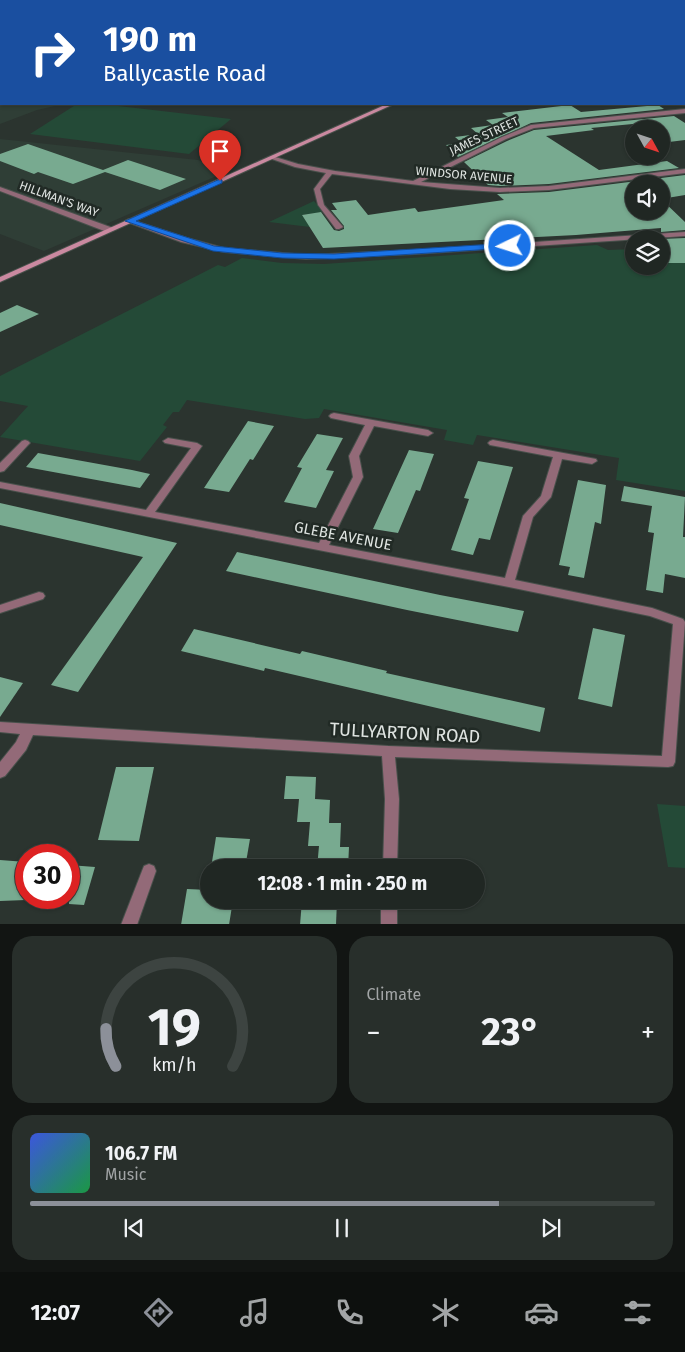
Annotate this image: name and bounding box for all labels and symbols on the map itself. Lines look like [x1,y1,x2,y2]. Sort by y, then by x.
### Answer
street label: JAMES STREET [447,114,522,158]
north arrow [625,120,670,165]
pin [199,130,241,181]
street label: WINDSOR AVENUE [415,164,513,186]
street label: HILLMAN'S WAY [18,178,101,220]
position arrow [483,219,535,271]
street label: GLEBE AVENUE [293,518,393,554]
street label: TULLYARTON ROAD [329,718,481,748]
speed limit sign: 30 [15,844,80,909]

